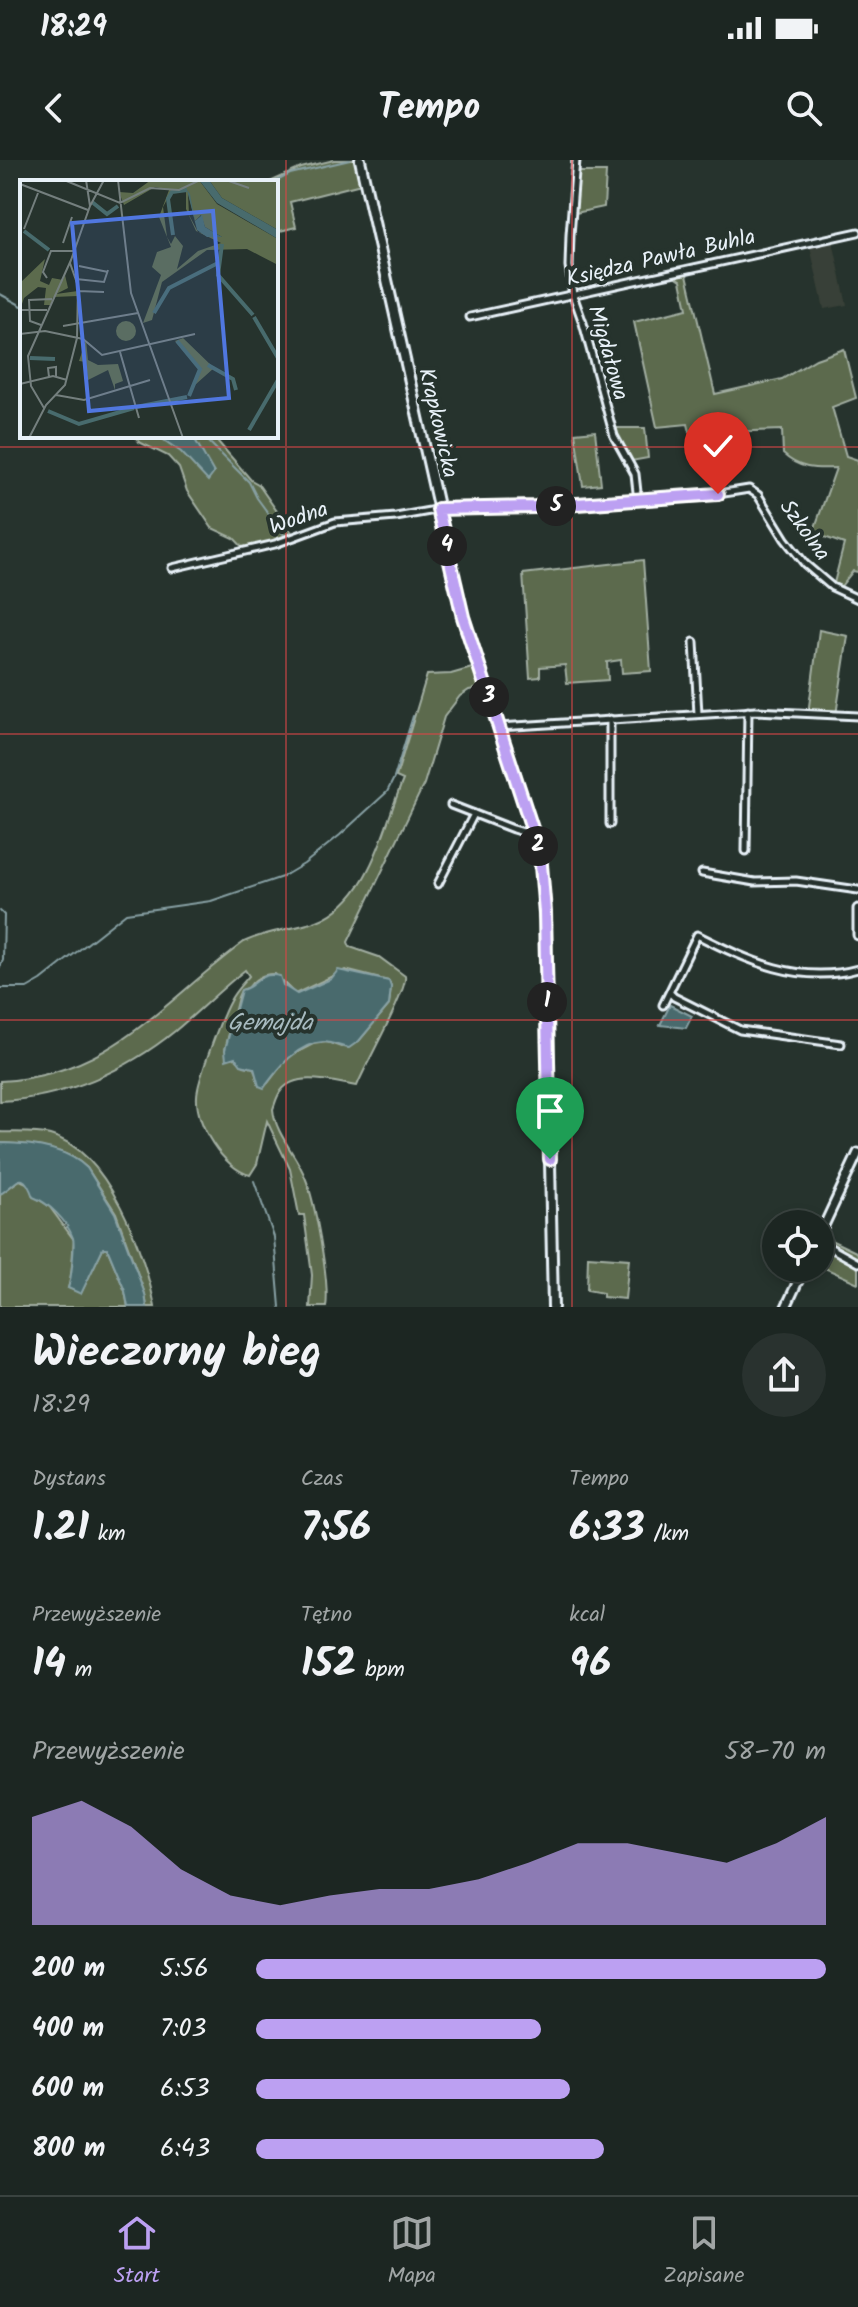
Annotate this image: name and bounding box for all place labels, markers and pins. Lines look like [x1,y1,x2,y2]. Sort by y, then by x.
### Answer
pin [684,412,752,494]
pin: 5 [536,486,576,526]
pin: 4 [427,526,467,566]
pin: 3 [469,677,509,717]
pin: 2 [518,826,558,866]
pin: 1 [527,982,567,1022]
pin [516,1077,584,1159]

